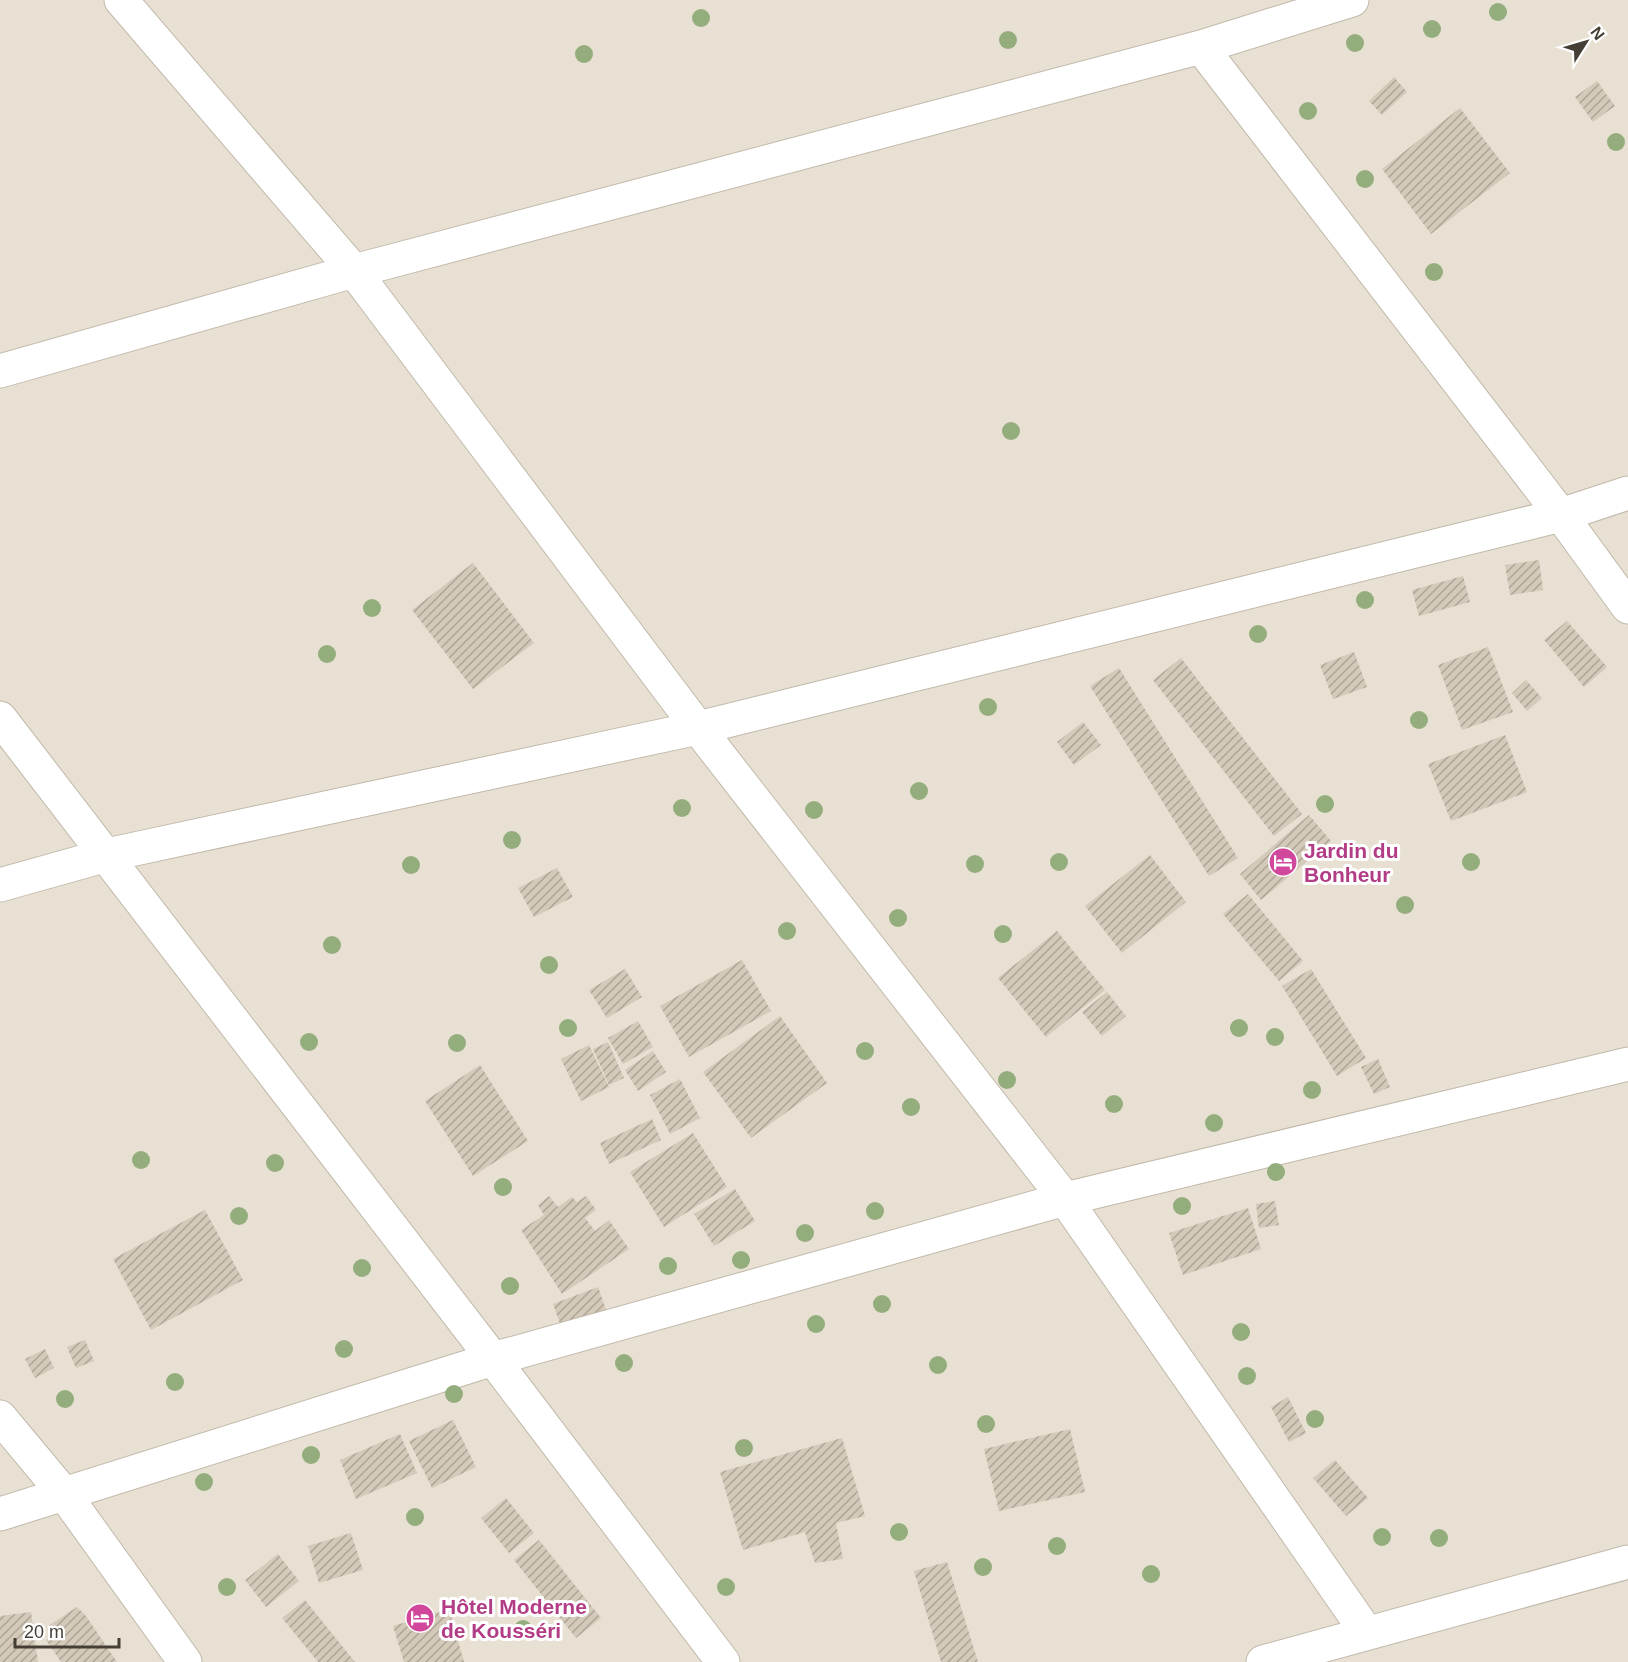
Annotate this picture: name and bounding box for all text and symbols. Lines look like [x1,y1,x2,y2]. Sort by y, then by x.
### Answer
north arrow [1556,12,1616,72]
text: N [1587,24,1608,43]
place label: Jardin du Bonheur [1304,839,1399,886]
hotel icon: Jardin du Bonheur [1267,846,1299,878]
place label: Hôtel Moderne de Kousséri [441,1595,587,1642]
hotel icon: Hôtel Moderne de Kousséri [404,1602,436,1634]
scale bar [15,1611,118,1649]
text: 20 m [24,1622,64,1642]

